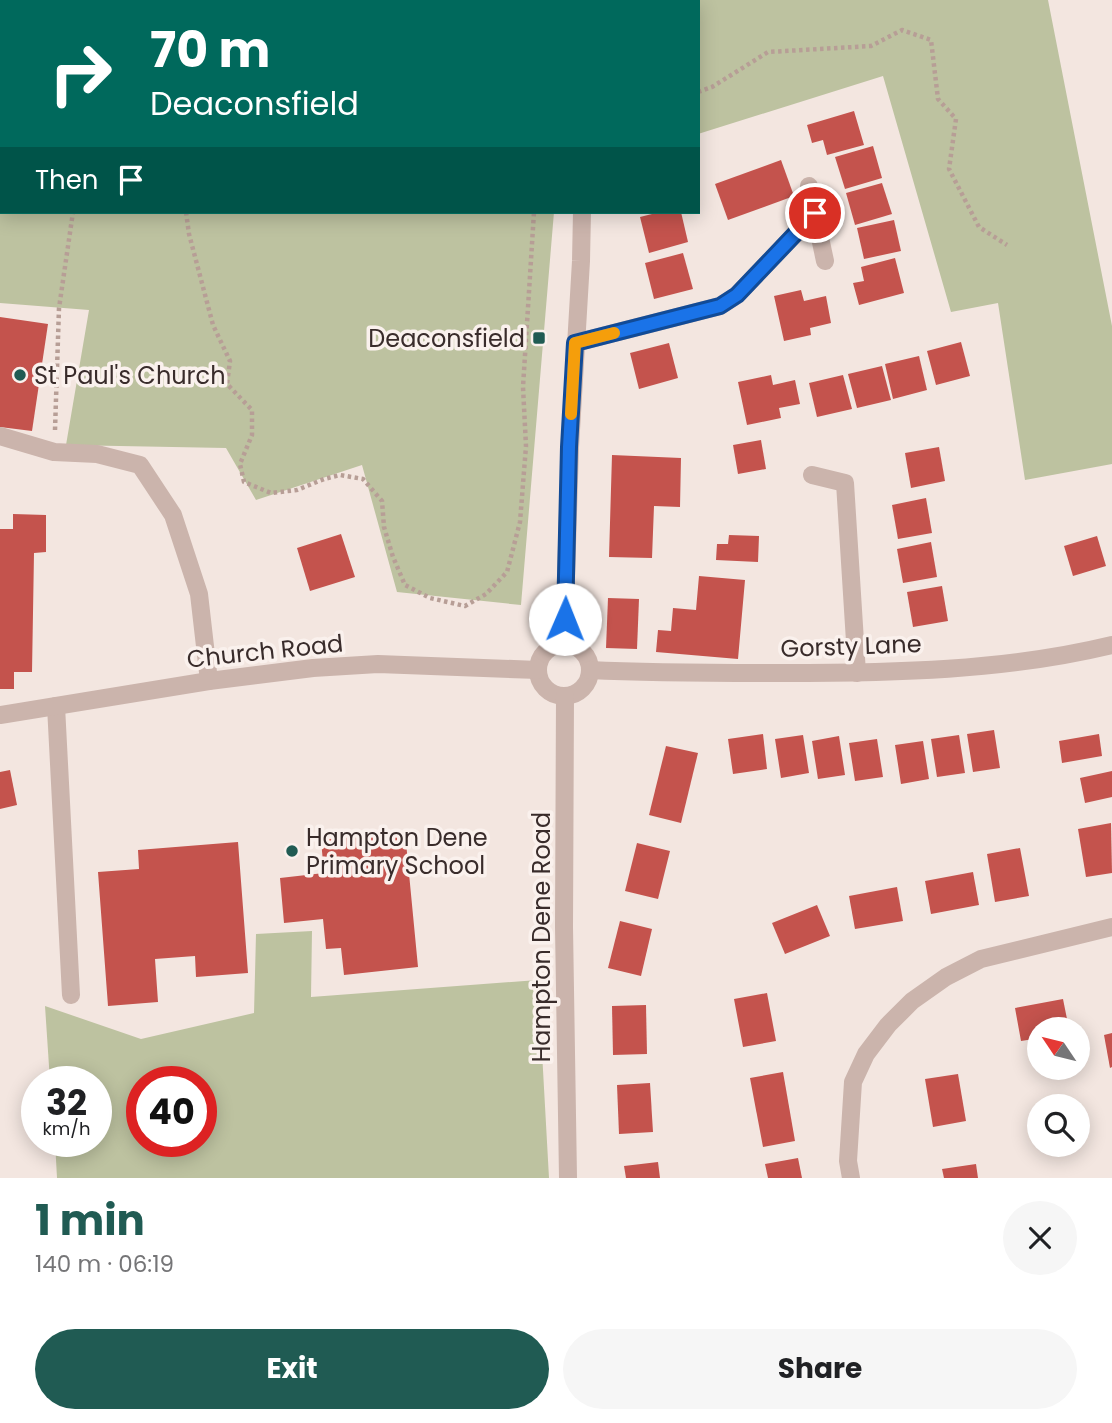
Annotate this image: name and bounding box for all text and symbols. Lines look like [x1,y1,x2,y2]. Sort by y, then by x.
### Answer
text: 70 m [150,16,270,84]
icon: right [35,28,126,119]
text: Deaconsfield [150,81,359,126]
icon: arrive [112,161,150,199]
text: Then [35,162,98,198]
pin [785,183,845,243]
icon: arrive [796,194,834,232]
place label: Deaconsfield [368,322,525,355]
marker: Deaconsfield [531,330,547,346]
place label: St Paul's Church [34,359,226,392]
marker: St Paul's Church [12,367,28,383]
position arrow [528,582,602,656]
street label: Church Road [185,626,345,676]
street label: Gorsty Lane [780,627,922,665]
street label: Hampton Dene Road [525,812,558,1062]
place label: Hampton Dene Primary School [306,821,488,882]
marker: Hampton Dene Primary School [284,843,300,859]
north arrow [1027,1017,1090,1080]
map controls [1027,1017,1090,1157]
speed limit sign: 40 [126,1066,217,1157]
text: 32 [46,1078,87,1127]
button: search [1027,1094,1090,1157]
text: km/h [43,1116,90,1141]
text: 1 min [35,1191,145,1250]
button: close [1003,1201,1077,1275]
text: 140 m · 06:19 [35,1248,174,1280]
button: Exit [35,1329,549,1409]
button: Share [563,1329,1077,1409]

